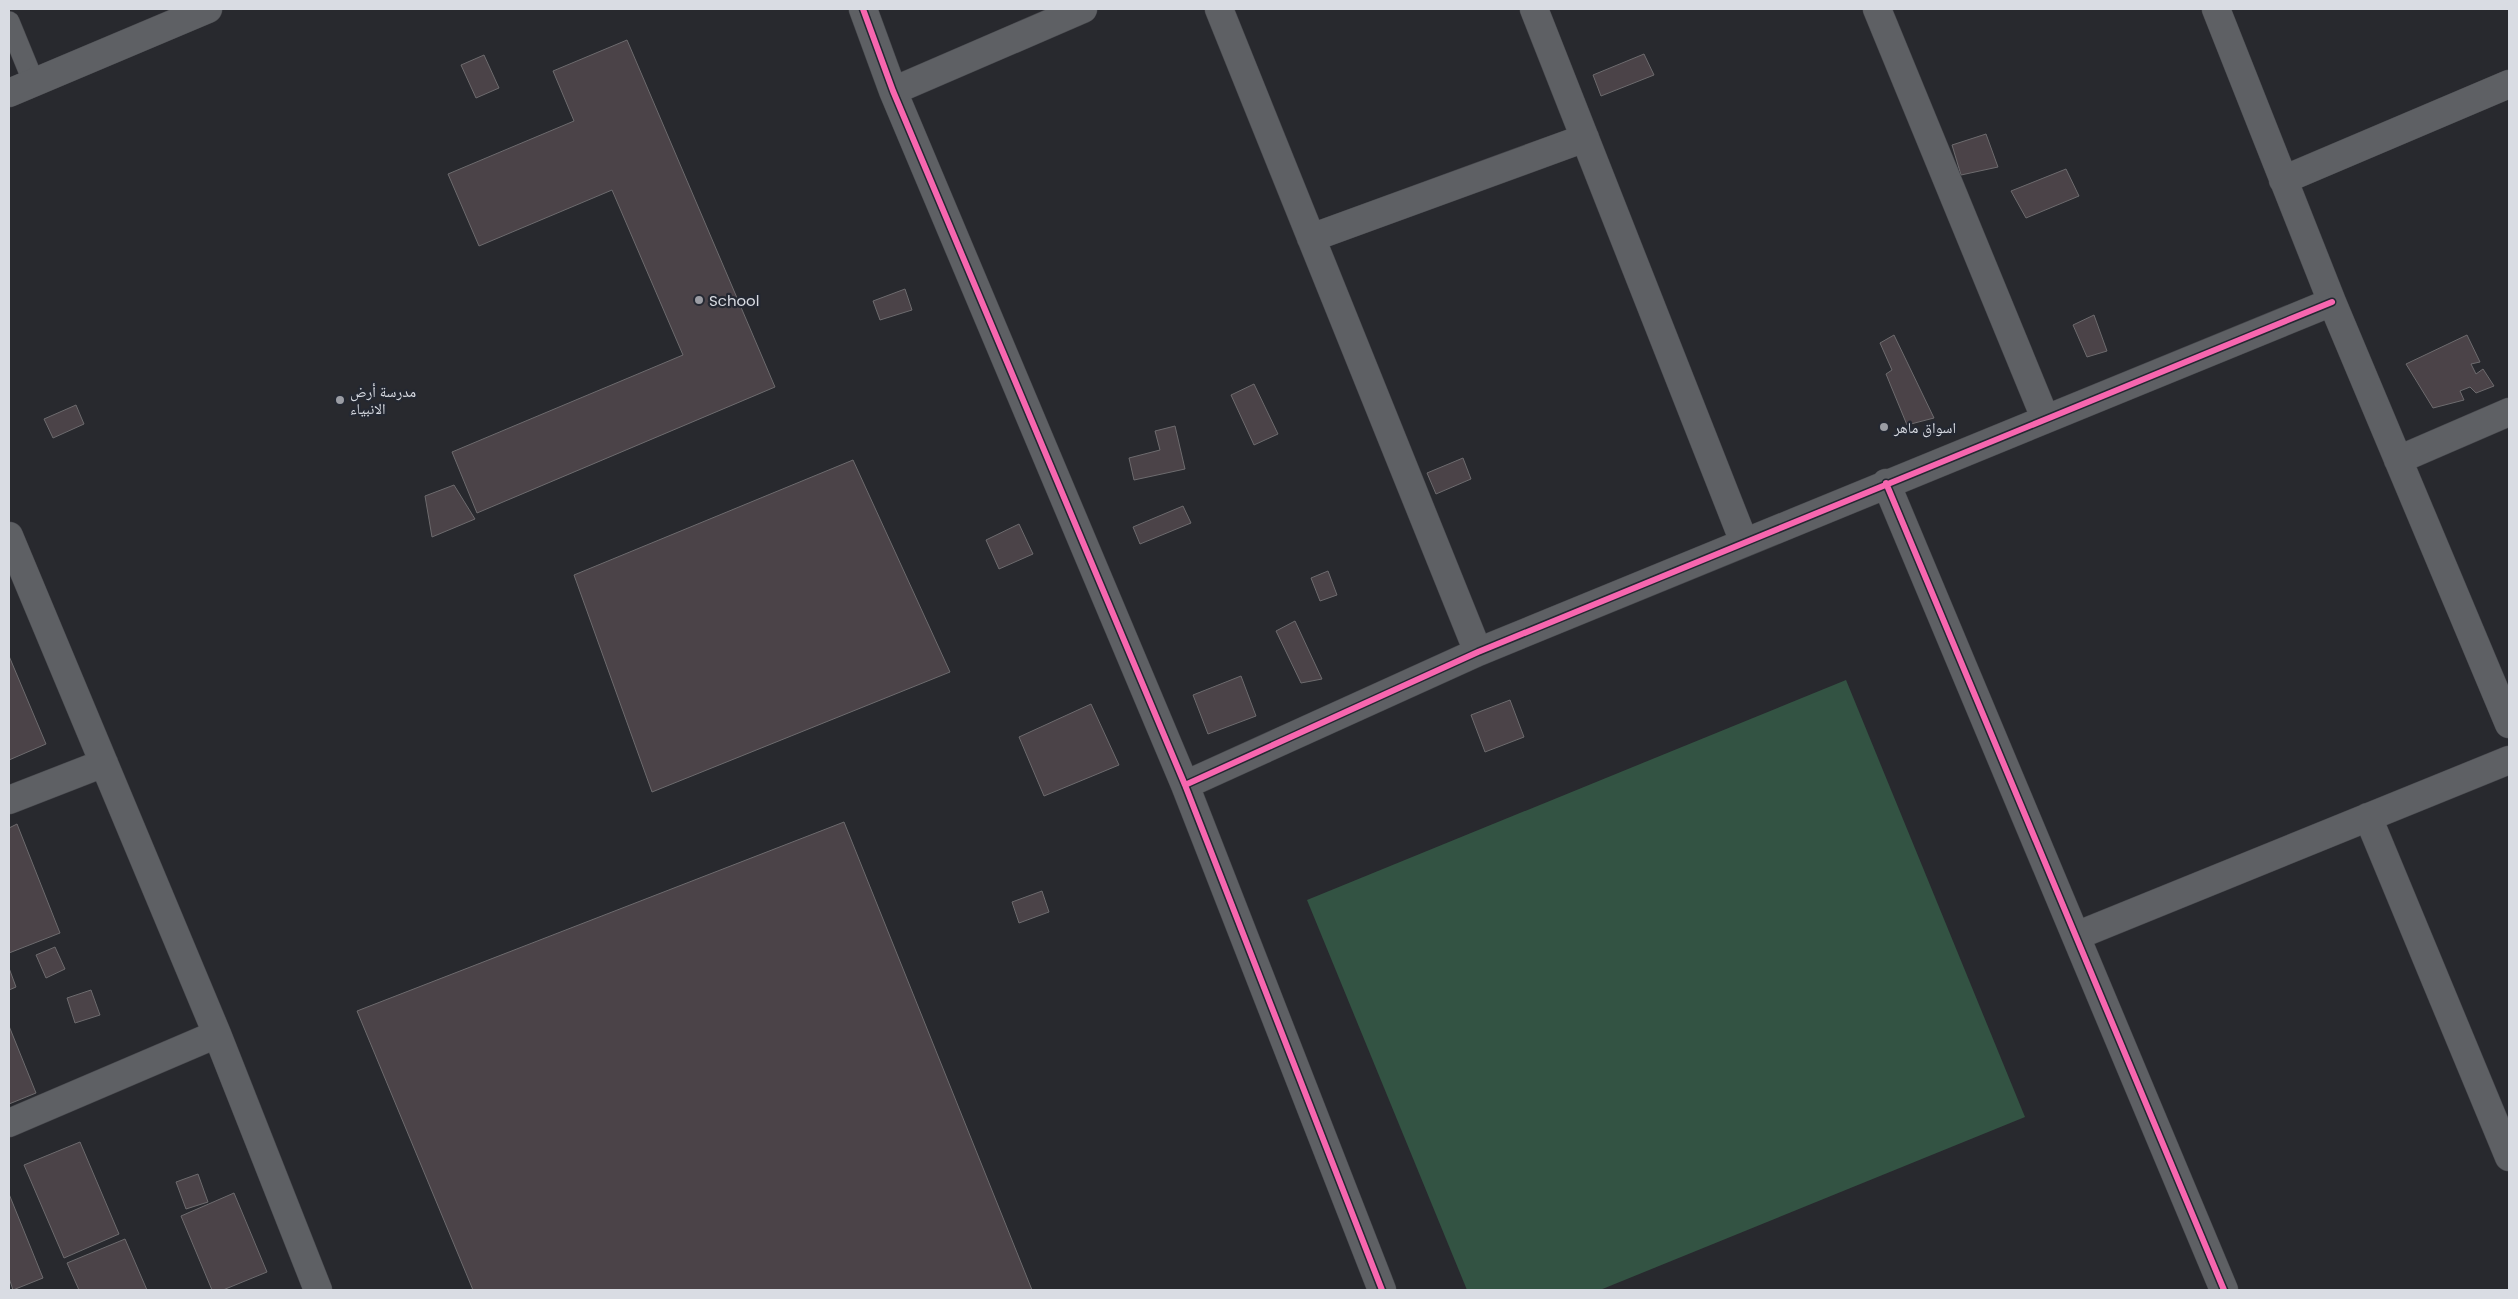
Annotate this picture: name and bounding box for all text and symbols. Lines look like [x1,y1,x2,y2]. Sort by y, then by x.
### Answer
place label: School [709,290,759,311]
marker: School [693,294,705,306]
place label: مدرسة أرض الانبياء [350,381,416,419]
marker: مدرسة أرض الانبياء [334,394,346,406]
place label: اسواق ماهر [1893,417,1956,438]
marker: اسواق ماهر [1878,421,1890,433]

